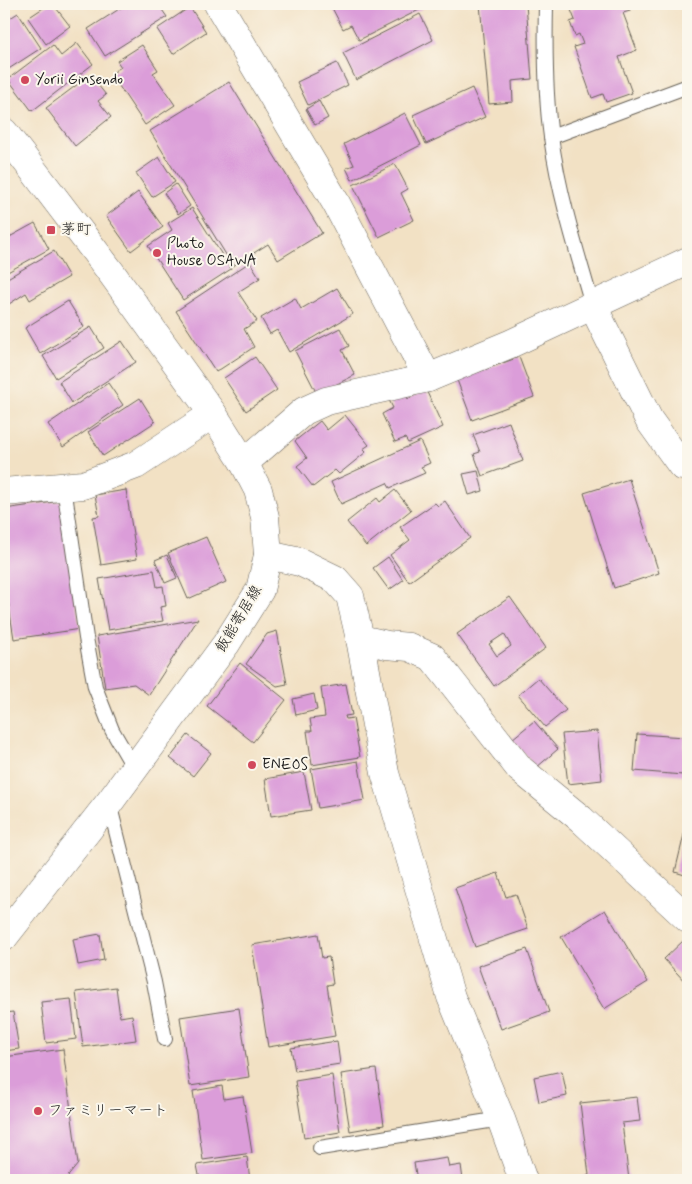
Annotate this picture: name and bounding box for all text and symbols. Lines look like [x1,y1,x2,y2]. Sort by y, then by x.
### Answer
place label: Yorii Ginsendo [35,70,123,90]
marker: Yorii Ginsendo [19,74,31,86]
place label: 茅町 [61,220,92,240]
marker: 茅町 [45,224,57,236]
place label: Photo House OSAWA [167,234,257,271]
marker: Photo House OSAWA [151,247,163,259]
street label: 飯能寄居線 [211,582,267,656]
place label: ENEOS [262,755,309,775]
marker: ENEOS [246,759,258,771]
place label: ファミリーマート [48,1101,168,1121]
marker: ファミリーマート [32,1105,44,1117]

